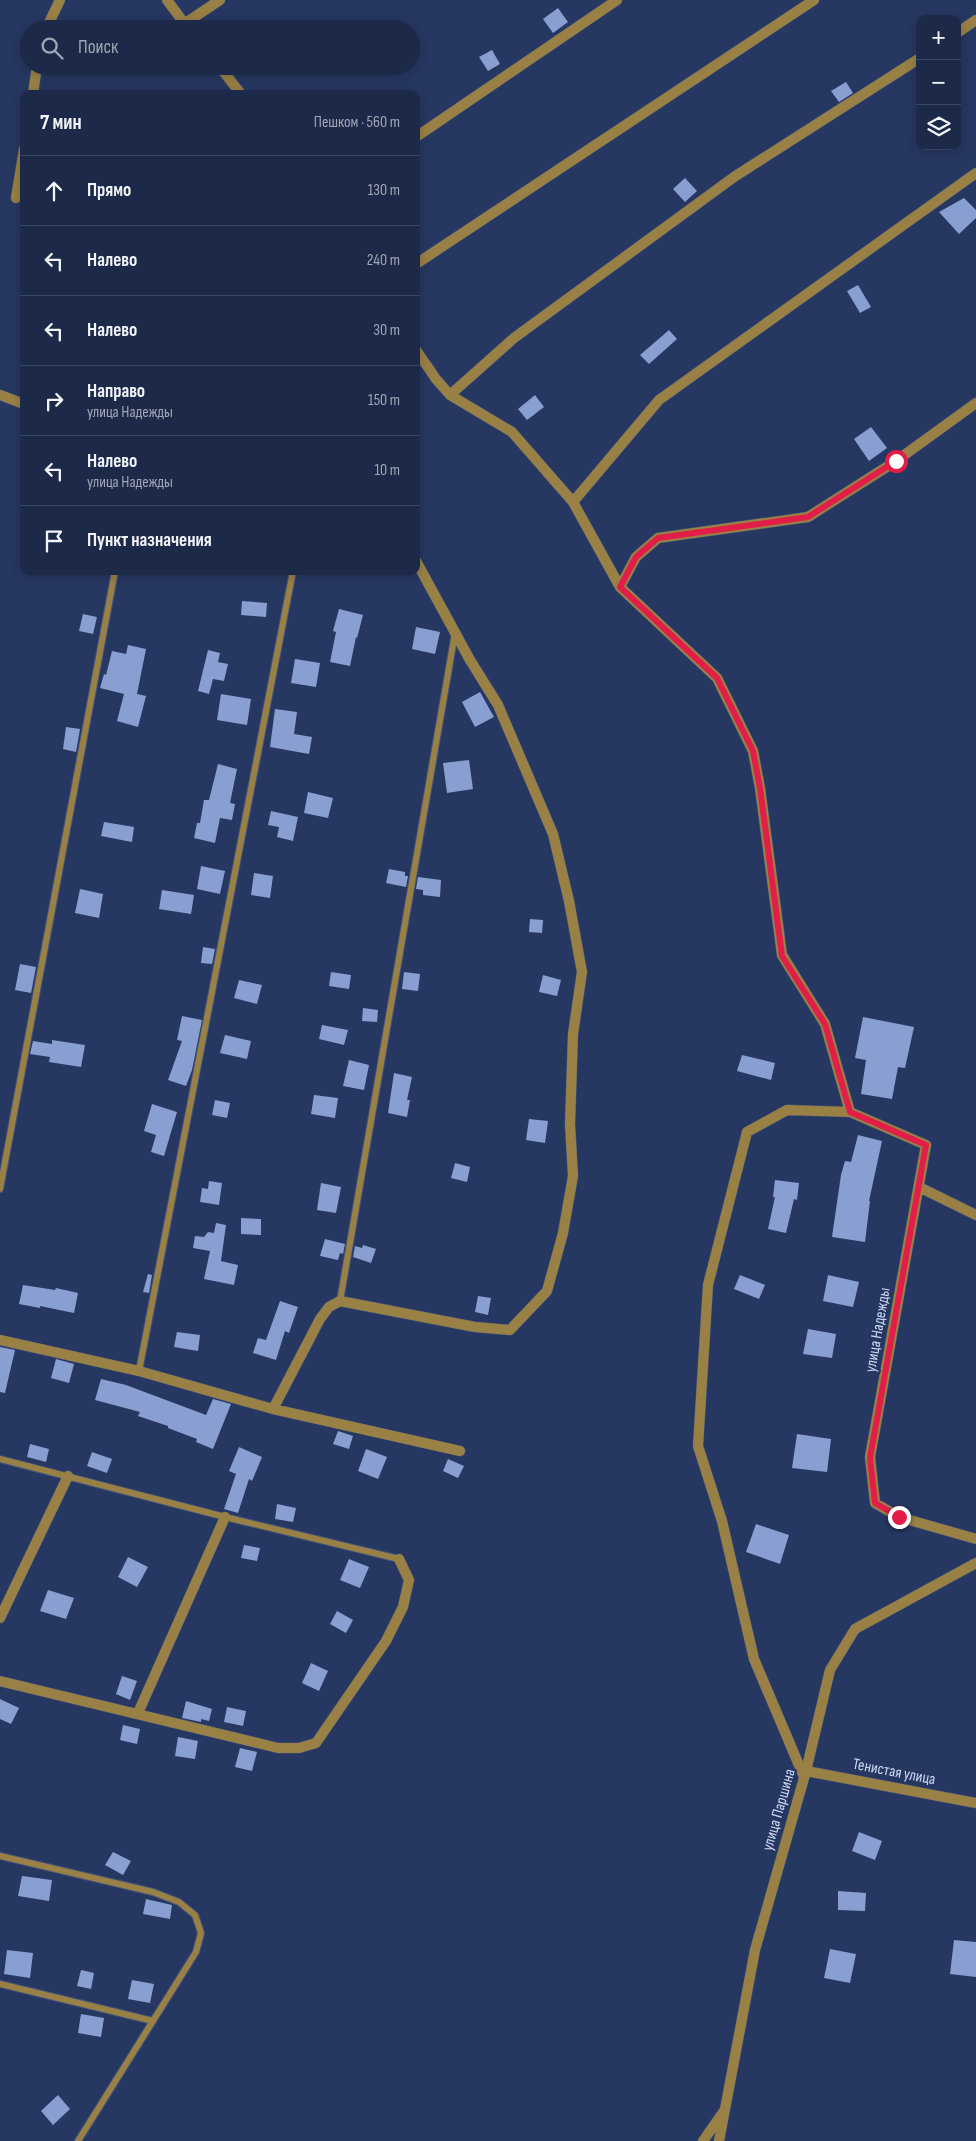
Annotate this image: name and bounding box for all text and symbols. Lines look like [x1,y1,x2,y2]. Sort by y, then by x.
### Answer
map controls [916,15,961,150]
button: + [916,15,961,60]
search box [20,20,420,75]
icon: search [38,34,66,62]
text: Поиск [78,36,118,59]
button: − [916,60,961,105]
button: layers [916,105,961,150]
text: 7 мин [40,110,82,135]
text: Пешком · 560 m [314,113,400,132]
icon: ahead [40,177,68,205]
text: Прямо [87,179,131,202]
text: 130 m [368,181,400,200]
icon: left [40,247,68,275]
text: Налево [87,249,137,272]
text: 240 m [367,251,400,270]
icon: left [40,317,68,345]
text: Налево [87,319,137,342]
text: 30 m [373,321,400,340]
text: Направо [87,380,145,403]
icon: right [40,387,68,415]
text: 150 m [368,391,400,410]
text: улица Надежды [87,403,173,422]
text: Налево [87,450,137,473]
route start [885,450,908,473]
icon: left [40,457,68,485]
text: 10 m [374,461,400,480]
text: улица Надежды [87,473,173,492]
icon: arrive [40,527,68,555]
text: Пункт назначения [87,529,212,552]
street label: улица Надежды [861,1286,895,1374]
route end [888,1506,911,1529]
street label: Тенистая улица [851,1755,937,1789]
street label: улица Паршина [758,1767,800,1853]

